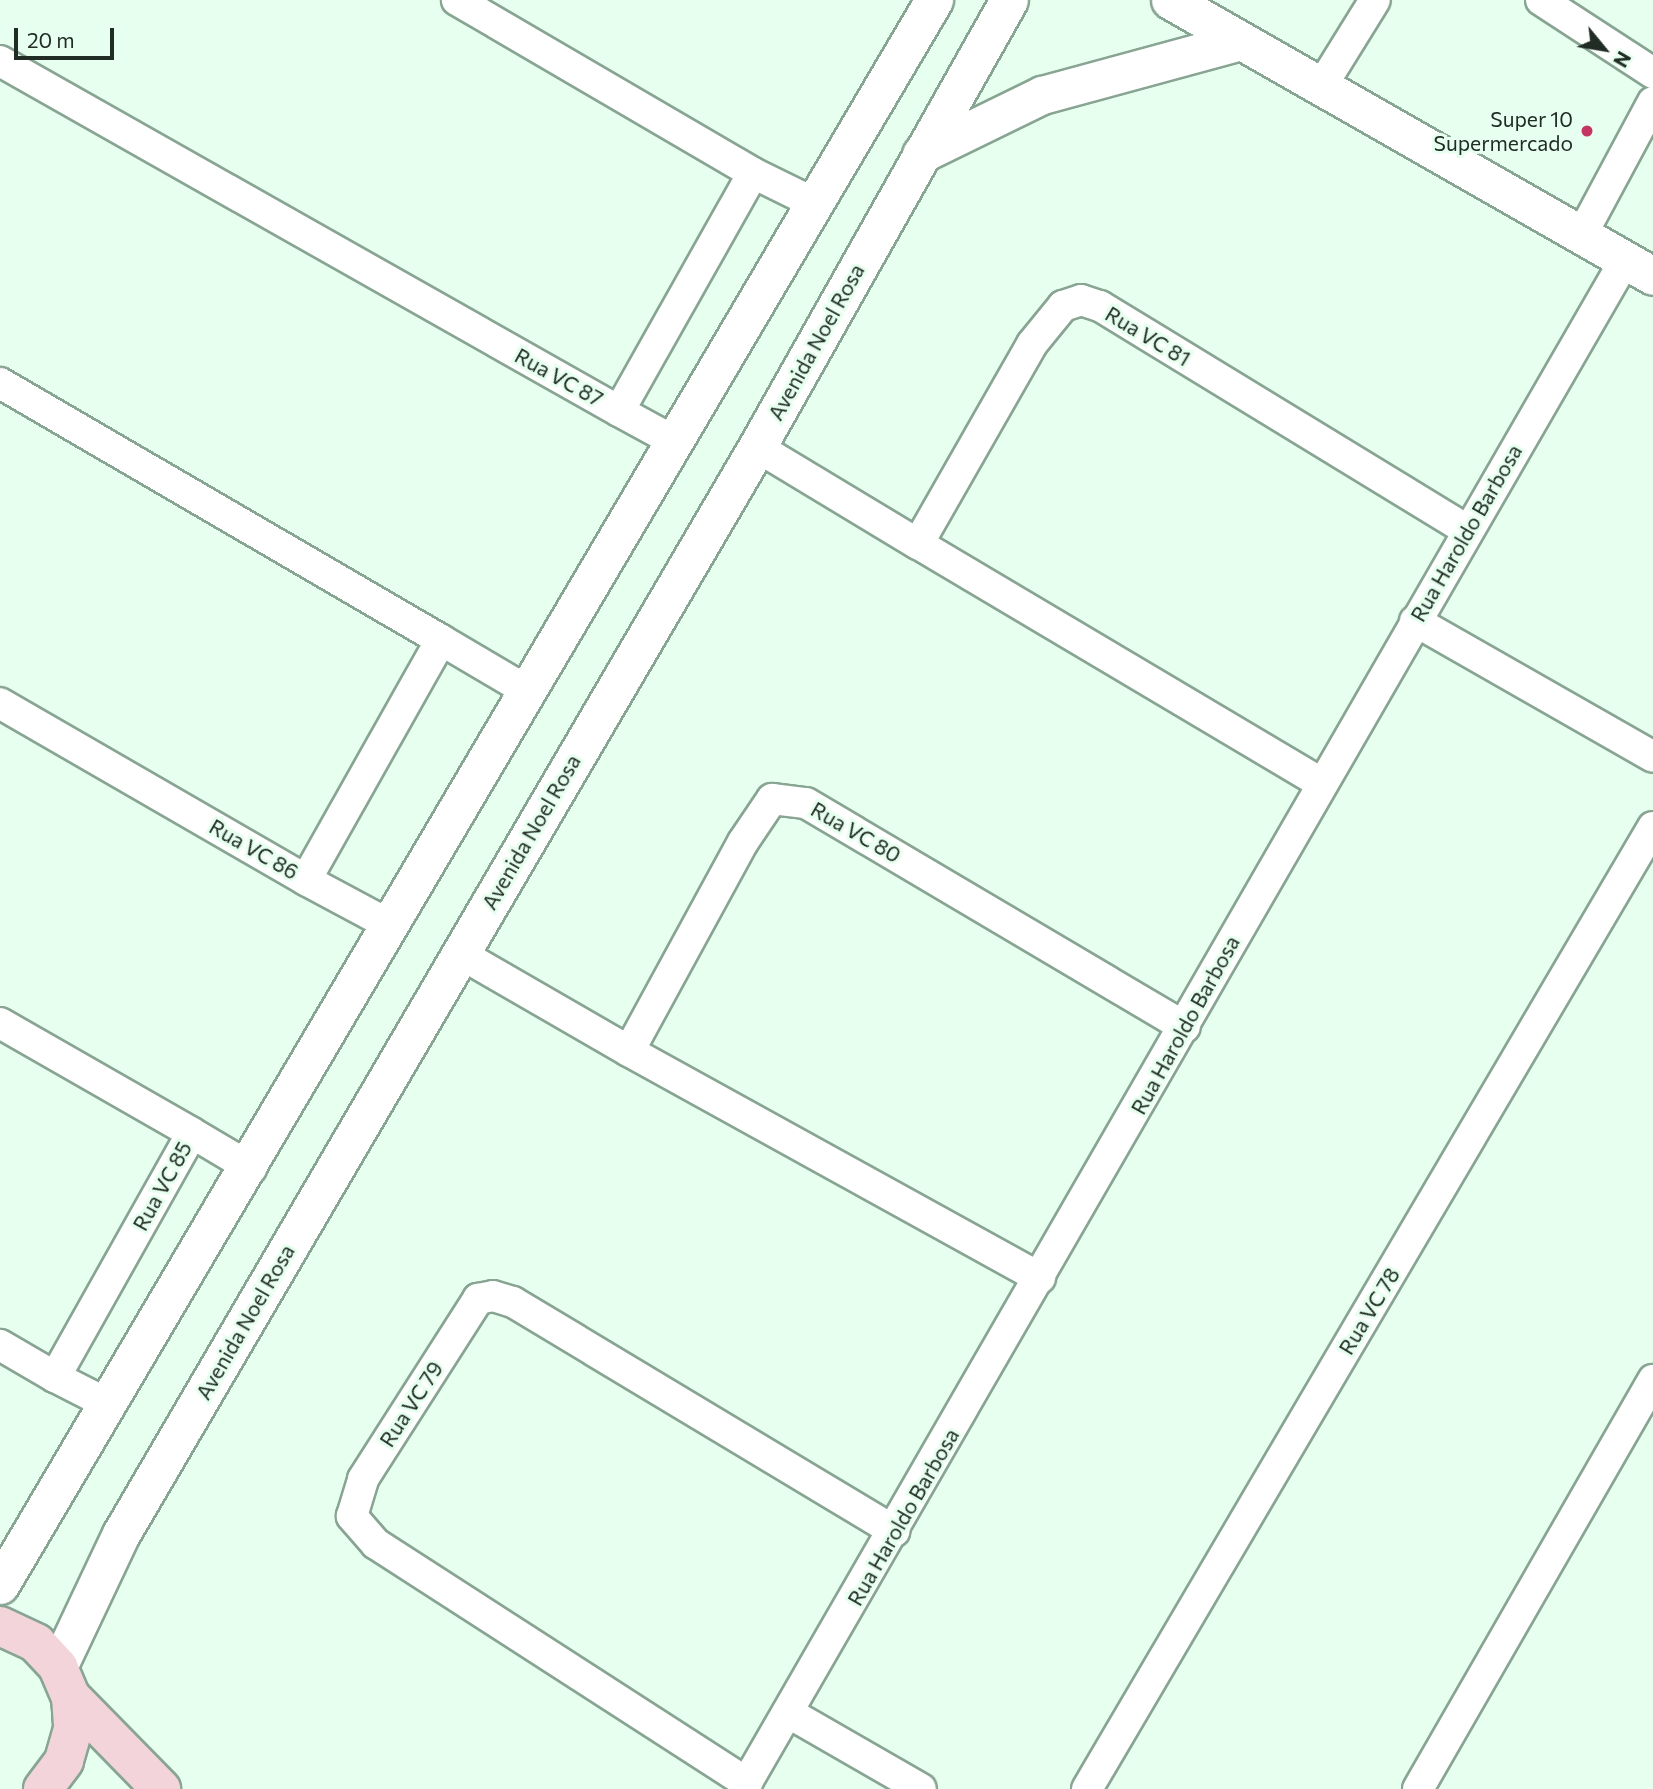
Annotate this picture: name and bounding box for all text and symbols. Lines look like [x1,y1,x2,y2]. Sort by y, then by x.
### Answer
scale bar [18,14,117,58]
north arrow [1569,14,1639,84]
text: 20 m [27,27,75,52]
text: N [1609,48,1636,72]
place label: Super 10 Supermercado [1434,106,1573,156]
marker: Super 10 Supermercado [1579,123,1595,139]
street label: Avenida Noel Rosa [763,259,869,425]
street label: Rua VC 81 [1101,301,1195,371]
street label: Rua VC 87 [511,343,607,411]
street label: Rua Haroldo Barbosa [1405,440,1527,626]
street label: Avenida Noel Rosa [476,750,586,914]
street label: Rua VC 80 [807,796,905,868]
street label: Rua VC 86 [205,813,303,885]
street label: Rua Haroldo Barbosa [1125,931,1245,1119]
street label: Rua VC 85 [127,1137,197,1235]
street label: Avenida Noel Rosa [190,1240,300,1404]
street label: Rua VC 78 [1333,1263,1405,1359]
street label: Rua VC 79 [374,1357,448,1451]
street label: Rua Haroldo Barbosa [842,1424,964,1610]

